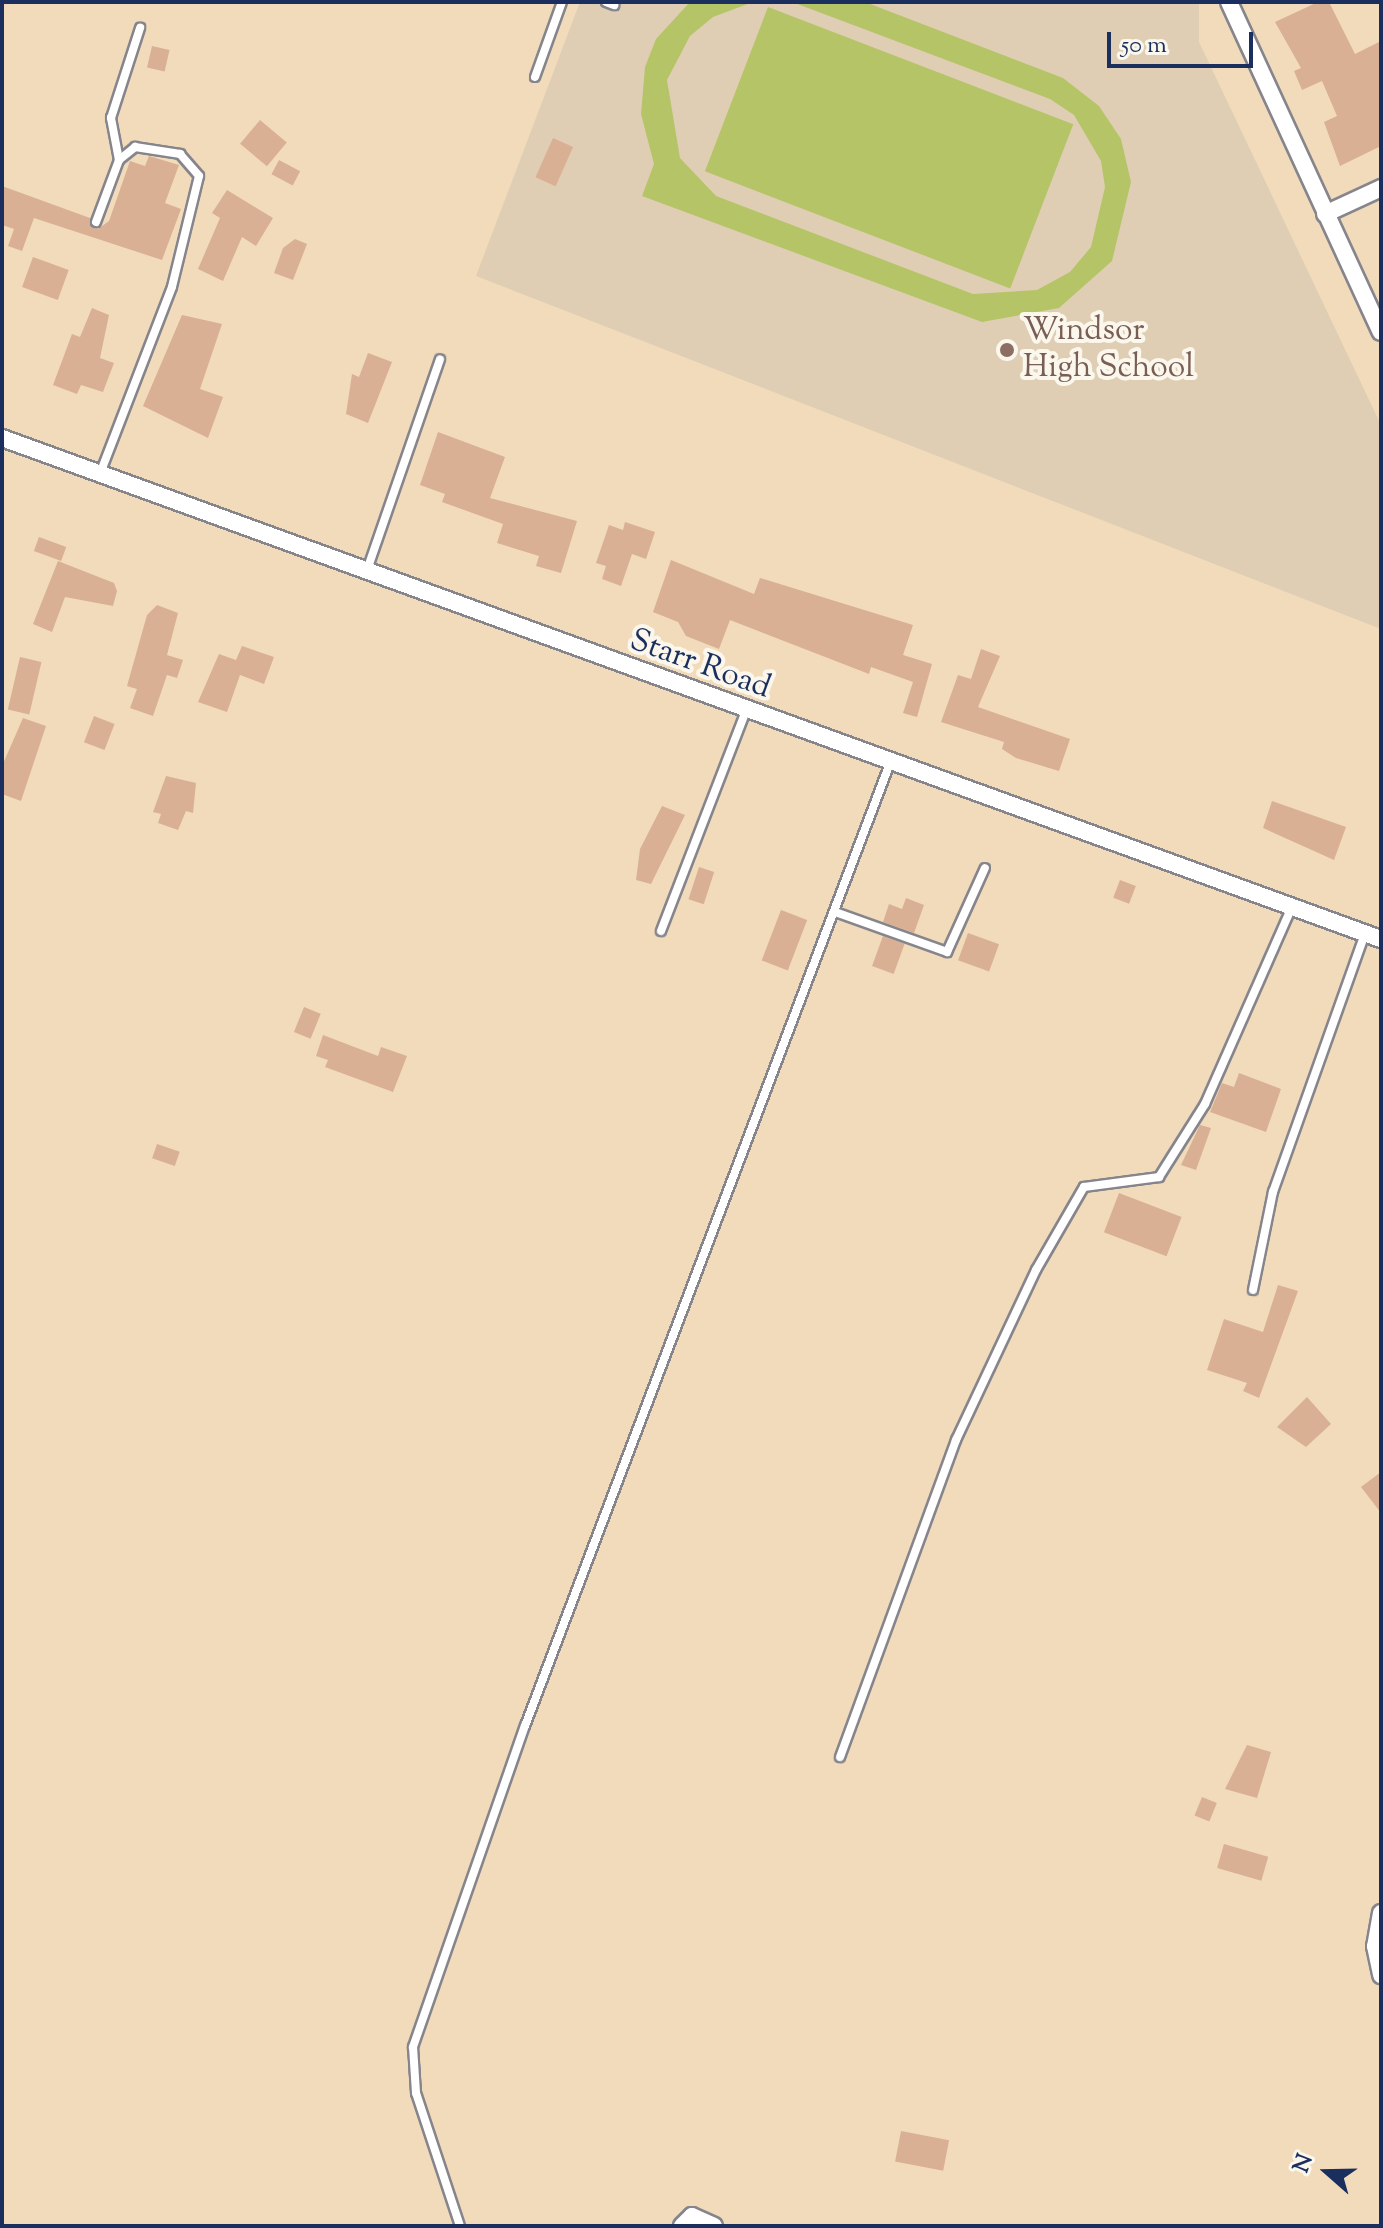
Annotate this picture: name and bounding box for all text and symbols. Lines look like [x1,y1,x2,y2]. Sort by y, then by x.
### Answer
scale bar [1111,16,1257,66]
text: 50 m [1121,29,1167,63]
place label: Windsor High School [1023,313,1194,388]
marker: Windsor High School [998,341,1016,359]
street label: Starr Road [624,622,776,708]
north arrow [1287,2132,1367,2212]
text: N [1286,2150,1322,2178]

